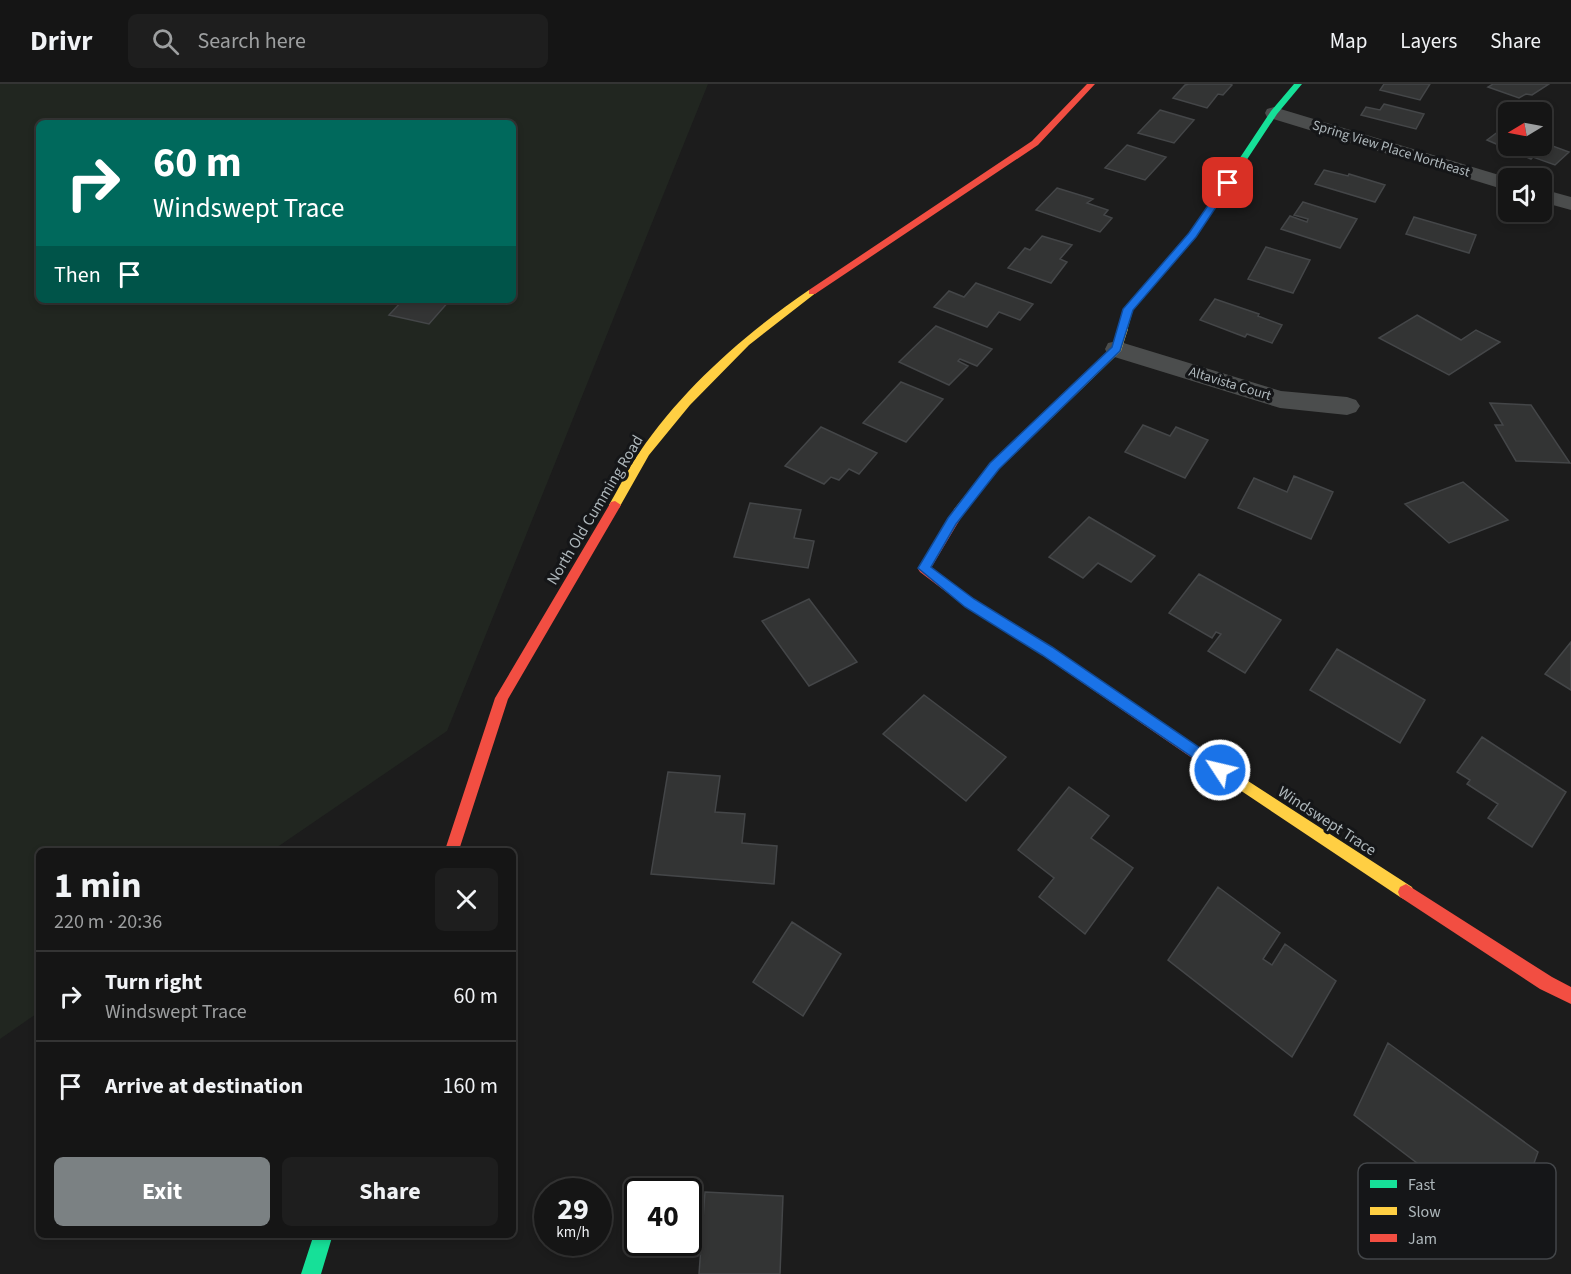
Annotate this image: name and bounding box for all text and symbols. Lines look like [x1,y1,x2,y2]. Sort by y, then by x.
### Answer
search box [128,14,548,68]
text: Drivr [30,21,92,61]
icon: search [149,25,182,58]
text: Search here [197,25,306,57]
text: Map [1330,26,1367,56]
text: Layers [1400,26,1457,56]
text: Share [1490,26,1541,56]
north arrow [1498,102,1552,156]
map controls [1498,102,1552,222]
street label: Spring View Place Northeast [1310,115,1473,183]
text: 60 m [153,133,242,193]
icon: right [54,144,132,222]
pin [1202,157,1253,208]
icon: arrive [1211,166,1244,199]
button: sound [1498,168,1552,222]
text: Windswept Trace [153,189,344,228]
icon: arrive [113,258,146,291]
text: Then [54,259,101,291]
street label: Altavista Court [1186,362,1274,406]
street label: North Old Cumming Road [541,431,649,589]
position arrow [1188,738,1252,802]
street label: Windswept Trace [1273,781,1381,861]
text: 1 min [54,860,142,911]
button: close [435,868,498,931]
text: 220 m · 20:36 [54,908,162,936]
text: Turn right [105,966,202,998]
icon: right [54,980,87,1013]
text: 60 m [453,980,498,1012]
text: Windswept Trace [105,998,247,1026]
icon: arrive [54,1070,87,1103]
text: Arrive at destination [105,1070,303,1102]
text: 160 m [443,1070,498,1102]
button: Exit [54,1157,270,1226]
button: Share [282,1157,498,1226]
legend [1358,1163,1556,1259]
text: Fast [1408,1174,1436,1196]
speed limit sign: 40 [624,1178,702,1256]
text: 29 [557,1188,589,1231]
text: Slow [1408,1201,1441,1223]
text: km/h [556,1222,590,1243]
text: Jam [1408,1228,1437,1250]

